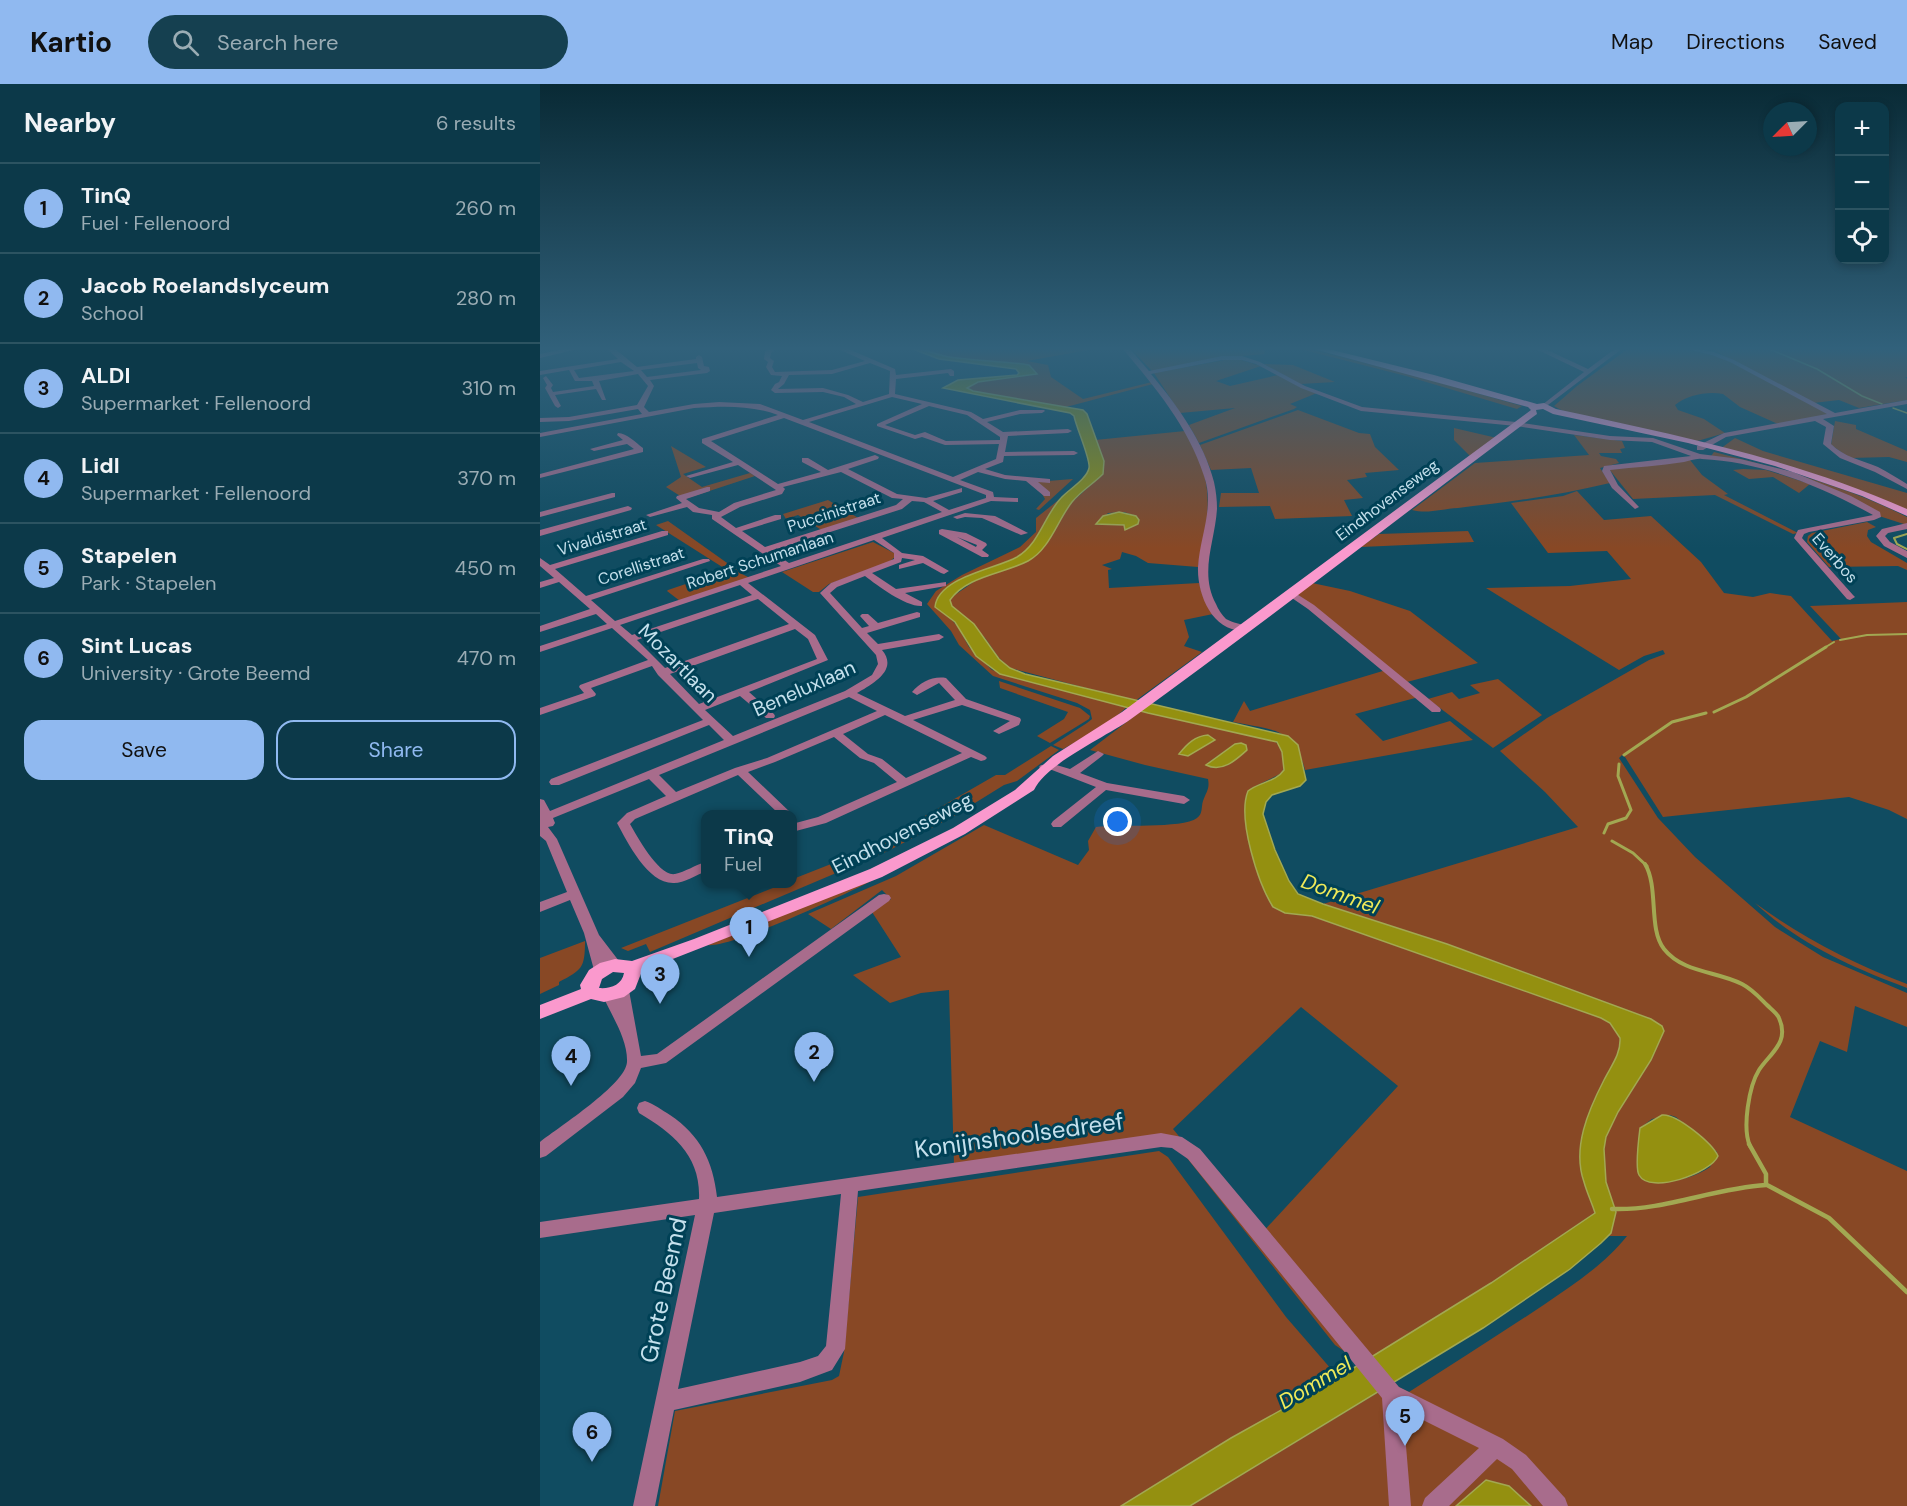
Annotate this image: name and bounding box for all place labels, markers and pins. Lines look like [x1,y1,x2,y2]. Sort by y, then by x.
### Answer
pin: 1 [730,908,768,957]
pin: 3 [640,954,680,1004]
pin: 2 [794,1032,834,1082]
pin: 4 [552,1036,591,1086]
pin: 5 [1386,1396,1424,1446]
pin: 6 [572,1412,612,1462]

